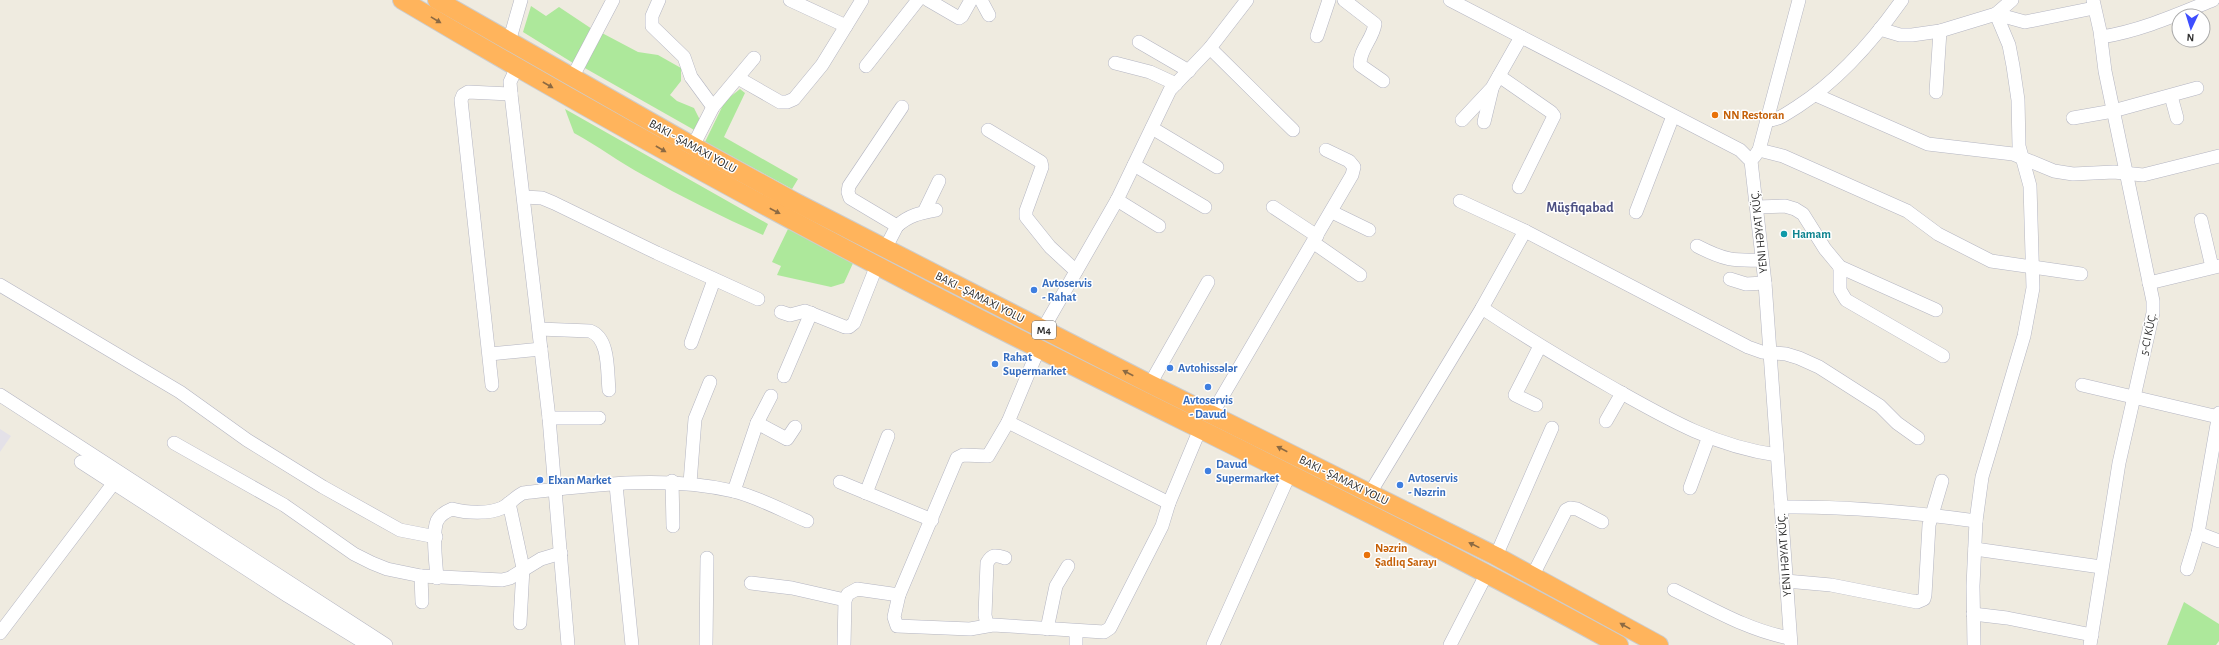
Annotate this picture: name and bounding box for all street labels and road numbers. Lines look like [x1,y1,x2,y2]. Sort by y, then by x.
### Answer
street label: BAKI - ŞAMAXI YOLU [647,117,739,175]
street label: YENI HƏYAT KÜÇ. [1748,190,1769,274]
street label: BAKI - ŞAMAXI YOLU [934,269,1026,325]
street label: 5-CI KÜÇ. [2137,311,2158,356]
road number: M4 [1032,321,1056,339]
street label: BAKI - ŞAMAXI YOLU [1297,453,1391,507]
street label: YENI HƏYAT KÜÇ. [1774,513,1793,597]

